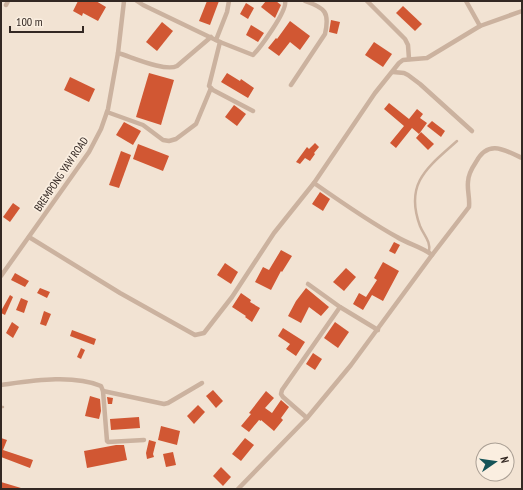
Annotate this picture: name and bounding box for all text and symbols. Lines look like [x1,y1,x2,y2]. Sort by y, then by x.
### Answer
scale bar [10,8,83,34]
text: 100 m [16,14,43,29]
street label: BREMPONG YAW ROAD [31,134,91,214]
north arrow [475,442,515,482]
text: N [497,455,512,464]

